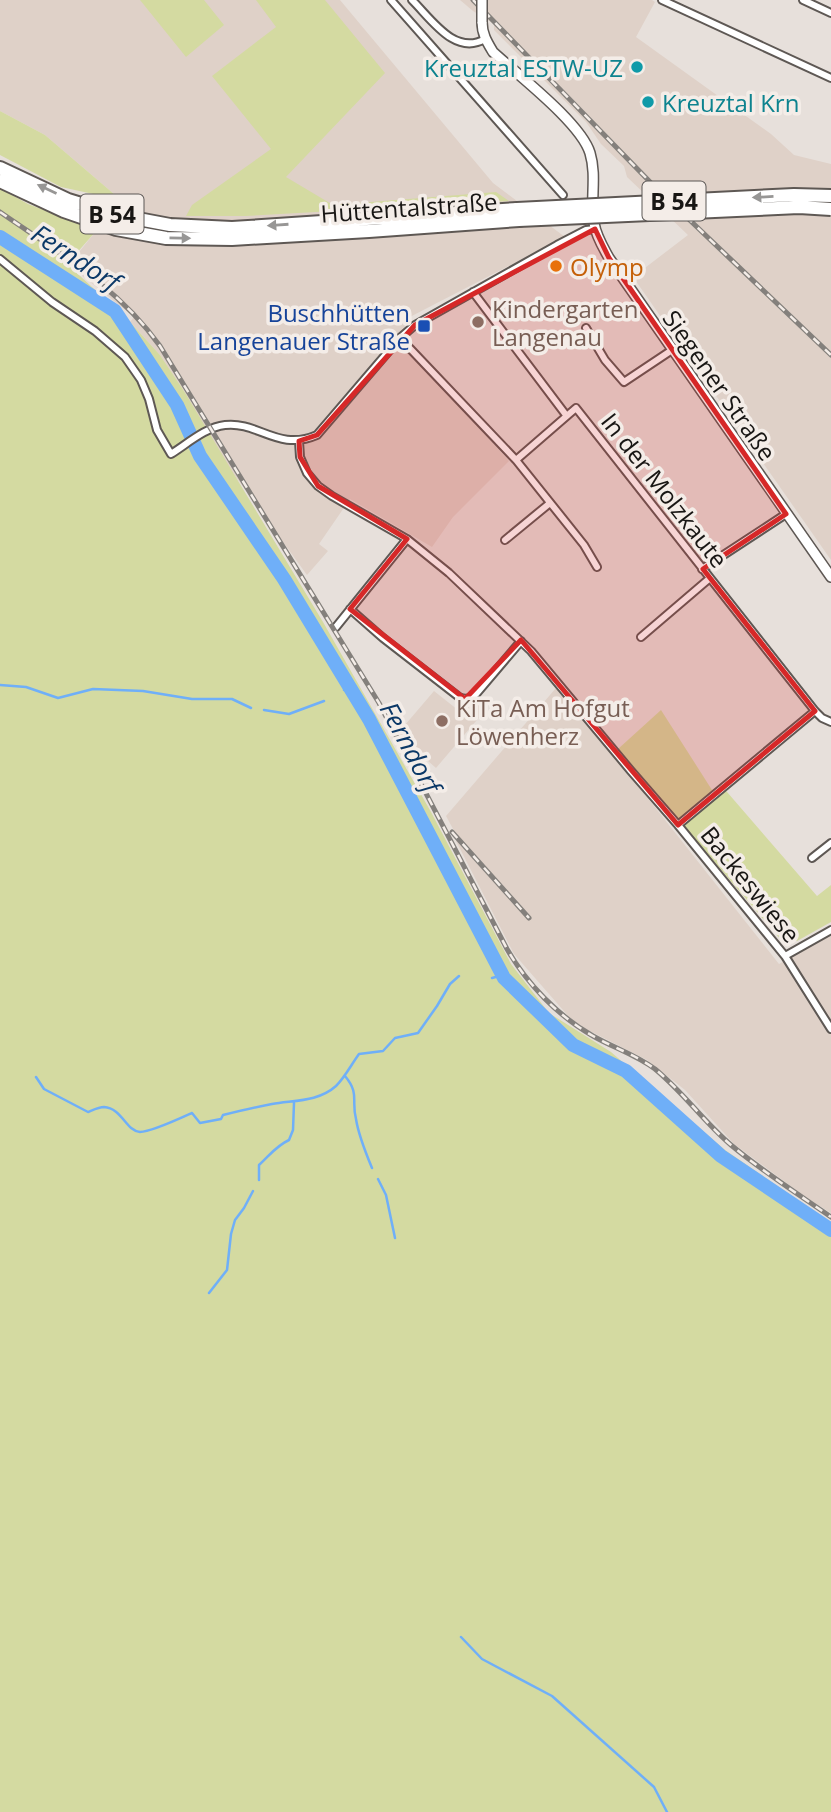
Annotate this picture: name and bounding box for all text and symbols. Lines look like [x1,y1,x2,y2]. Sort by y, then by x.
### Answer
place label: Kreuztal ESTW-UZ [424,51,623,84]
marker: Kreuztal ESTW-UZ [629,59,645,75]
place label: Kreuztal Krn [662,86,799,119]
marker: Kreuztal Krn [640,94,656,110]
road number: B 54 [642,182,706,220]
one-way arrow [36,184,57,195]
street label: Hüttentalstraße [319,184,499,230]
one-way arrow [752,191,774,202]
road number: B 54 [80,195,144,234]
water label: Ferndorf [25,215,130,301]
one-way arrow [267,219,289,230]
one-way arrow [169,232,191,244]
place label: Olymp [570,250,644,283]
marker: Olymp [548,258,564,274]
place label: Kindergarten Langenau [492,292,638,353]
place label: Buschhütten Langenauer Straße [197,296,410,357]
street label: Siegener Straße [656,303,784,467]
marker: Kindergarten Langenau [470,314,486,330]
marker: Buschhütten Langenauer Straße [416,318,432,334]
street label: In der Molzkaute [594,406,736,574]
place label: KiTa Am Hofgut Löwenherz [456,691,630,752]
water label: Ferndorf [372,695,452,802]
marker: KiTa Am Hofgut Löwenherz [434,713,450,729]
street label: Backeswiese [694,819,808,949]

